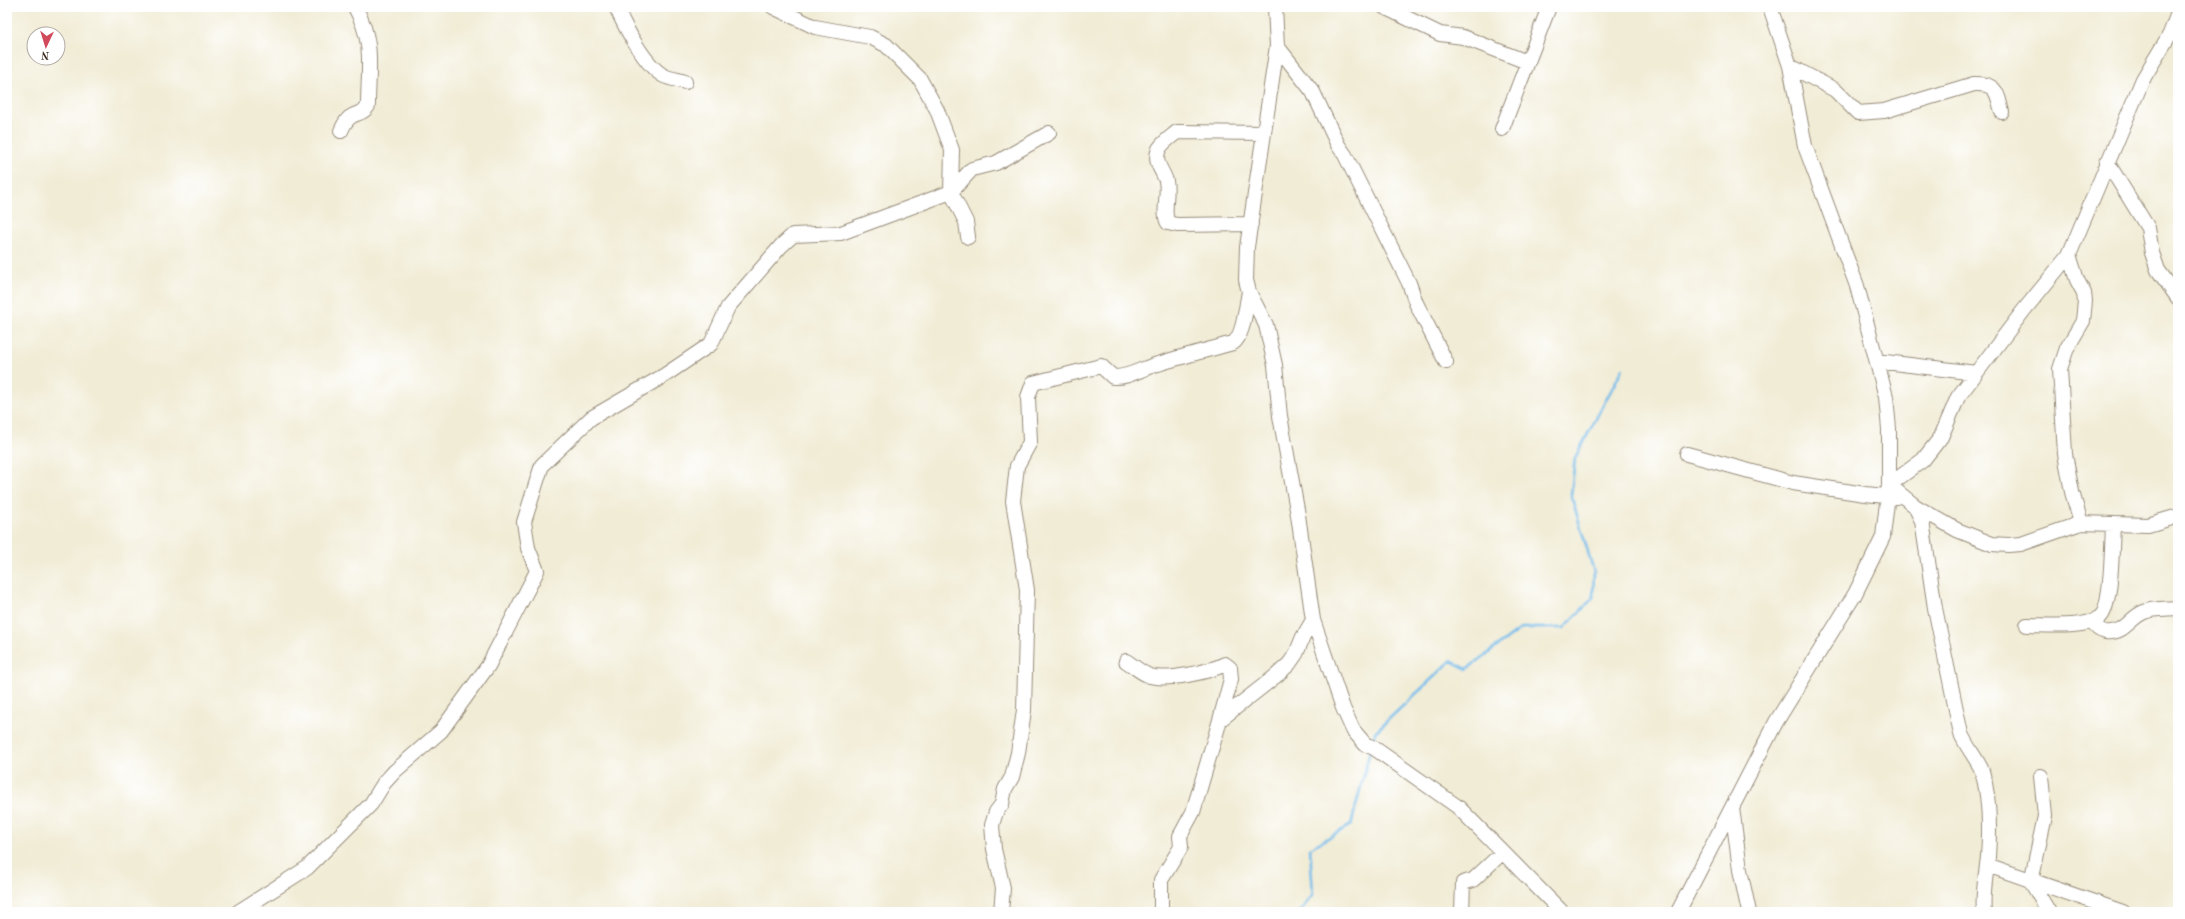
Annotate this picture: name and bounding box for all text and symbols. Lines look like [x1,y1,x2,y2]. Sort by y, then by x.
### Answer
north arrow [26,26,66,66]
text: N [40,49,50,60]

